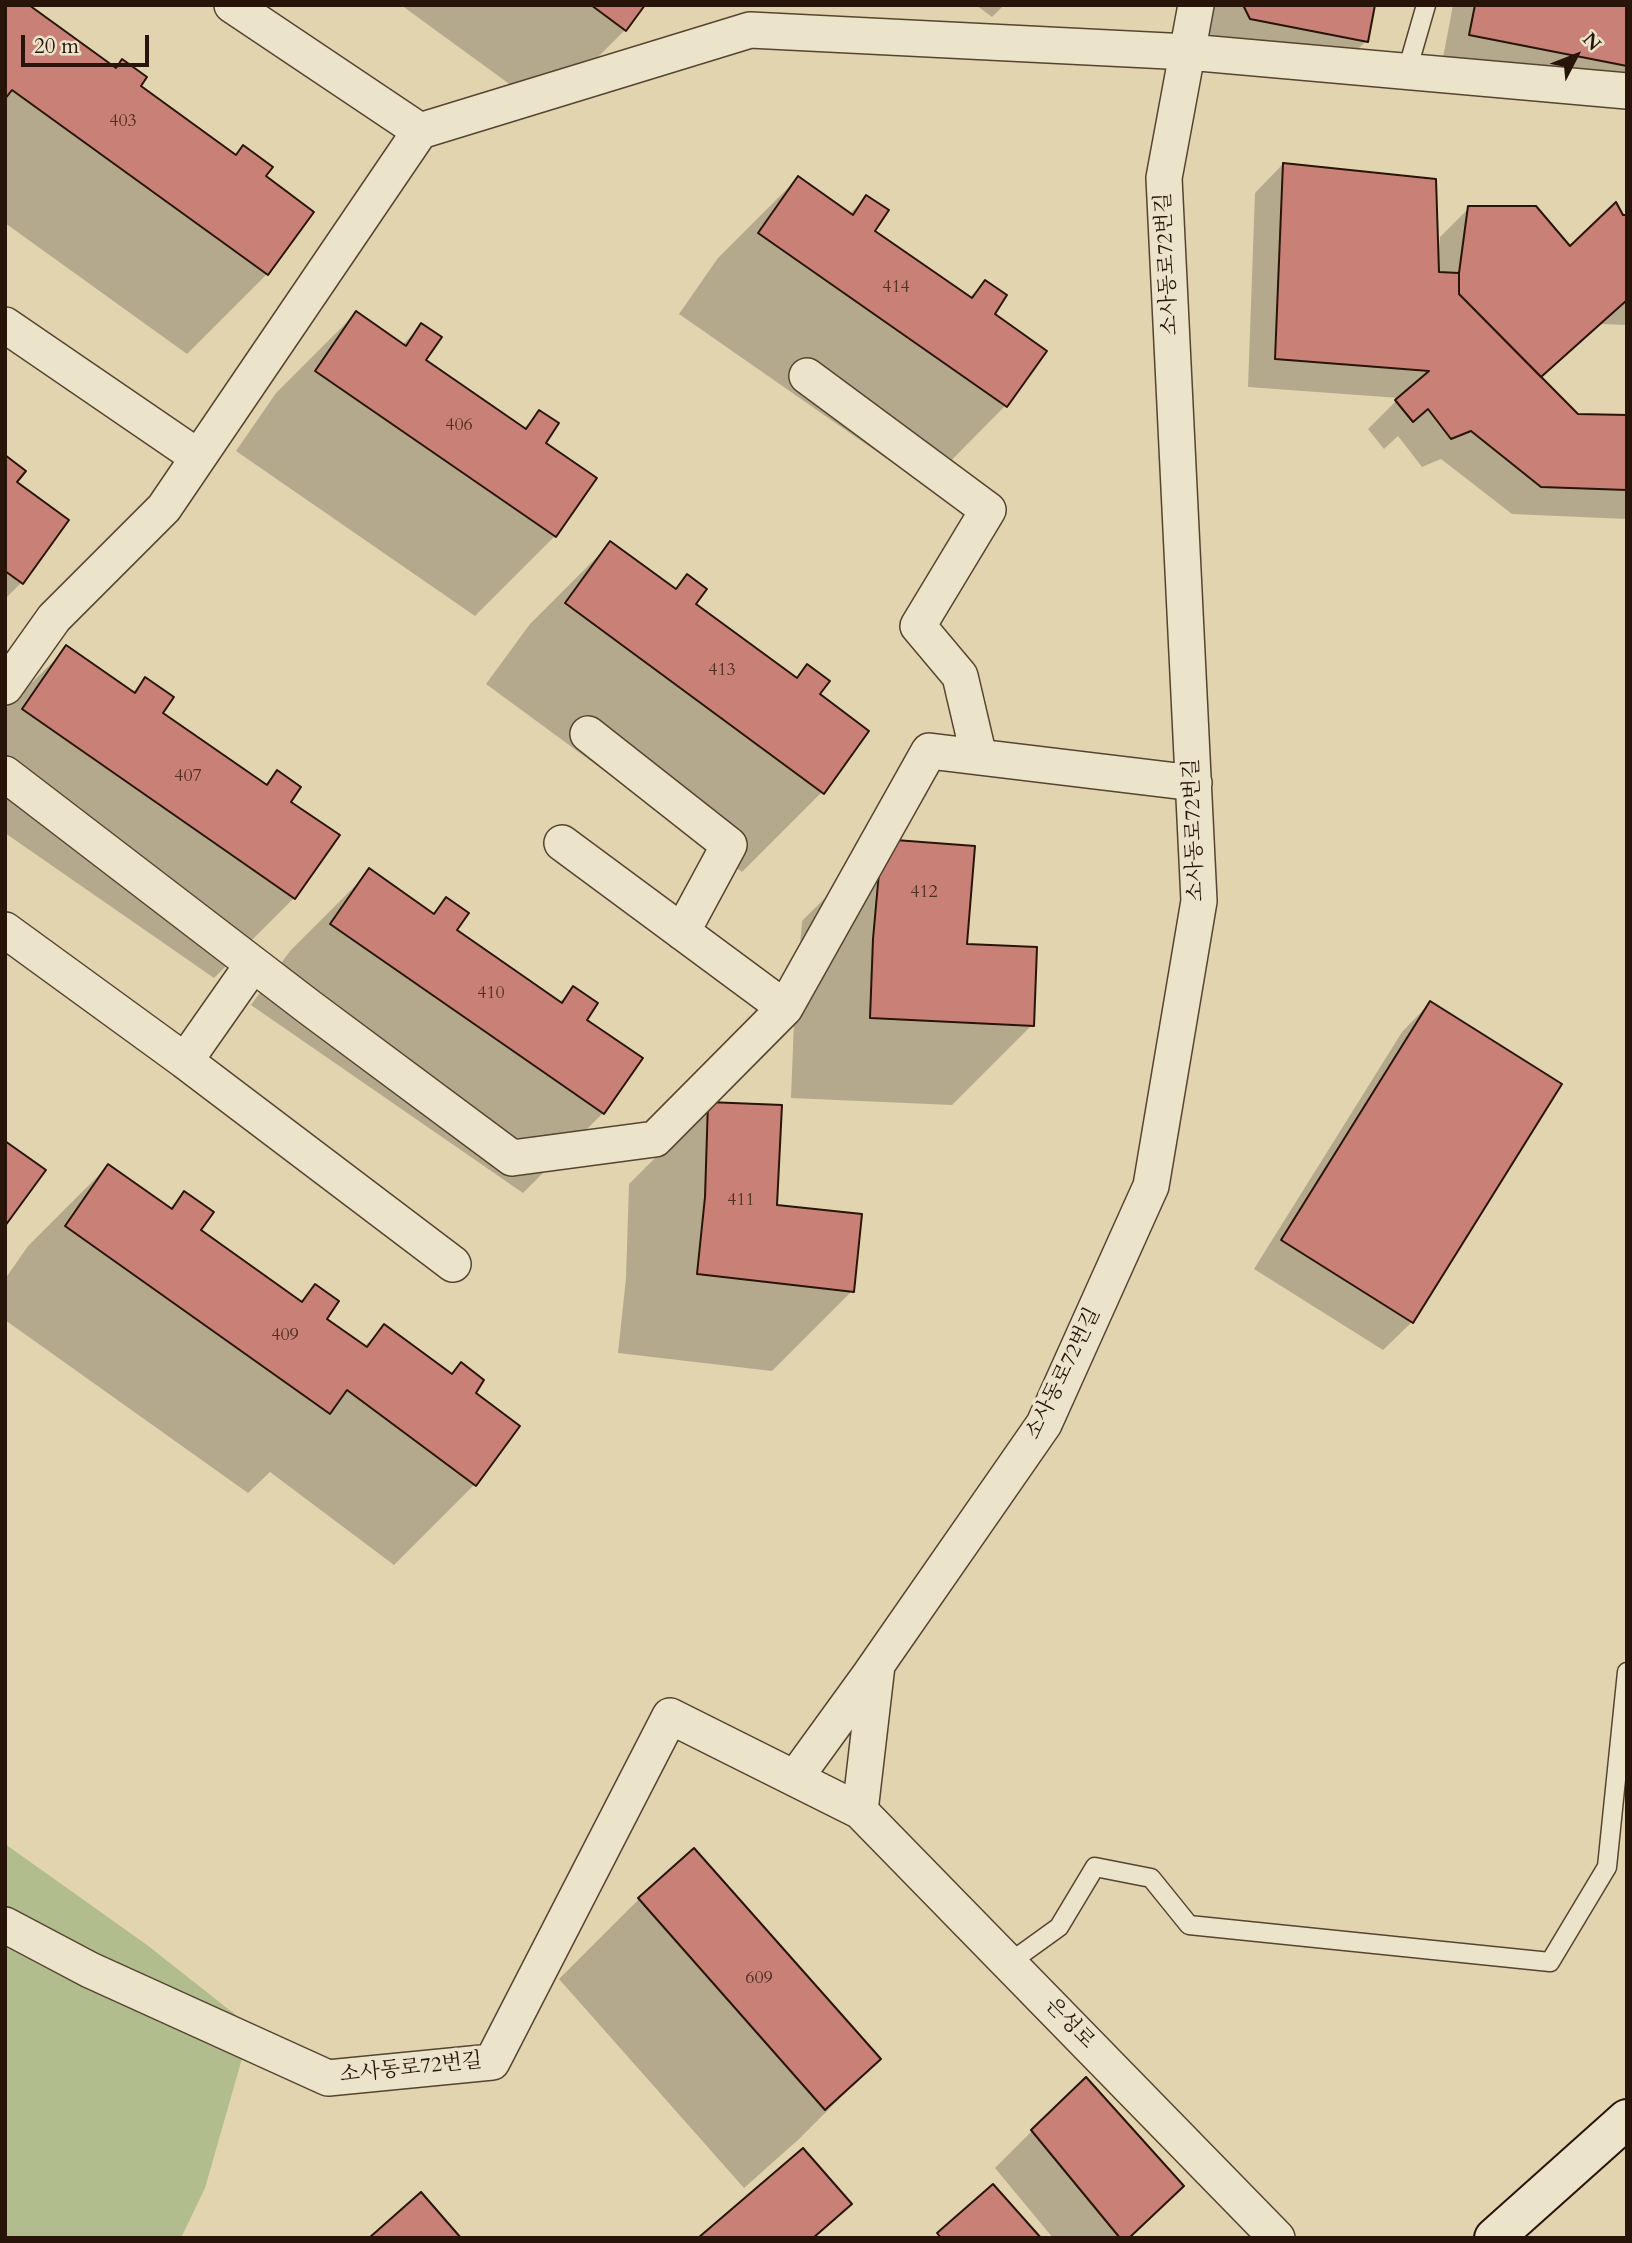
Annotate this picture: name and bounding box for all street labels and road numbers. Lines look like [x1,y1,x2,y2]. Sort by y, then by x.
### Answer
street label: 소사동로72번길 [1152,192,1184,336]
street label: 소사동로72번길 [1180,758,1210,902]
street label: 소사동로72번길 [1021,1304,1107,1444]
street label: 은성로 [1039,1993,1099,2055]
street label: 소사동로72번길 [338,2049,484,2089]

